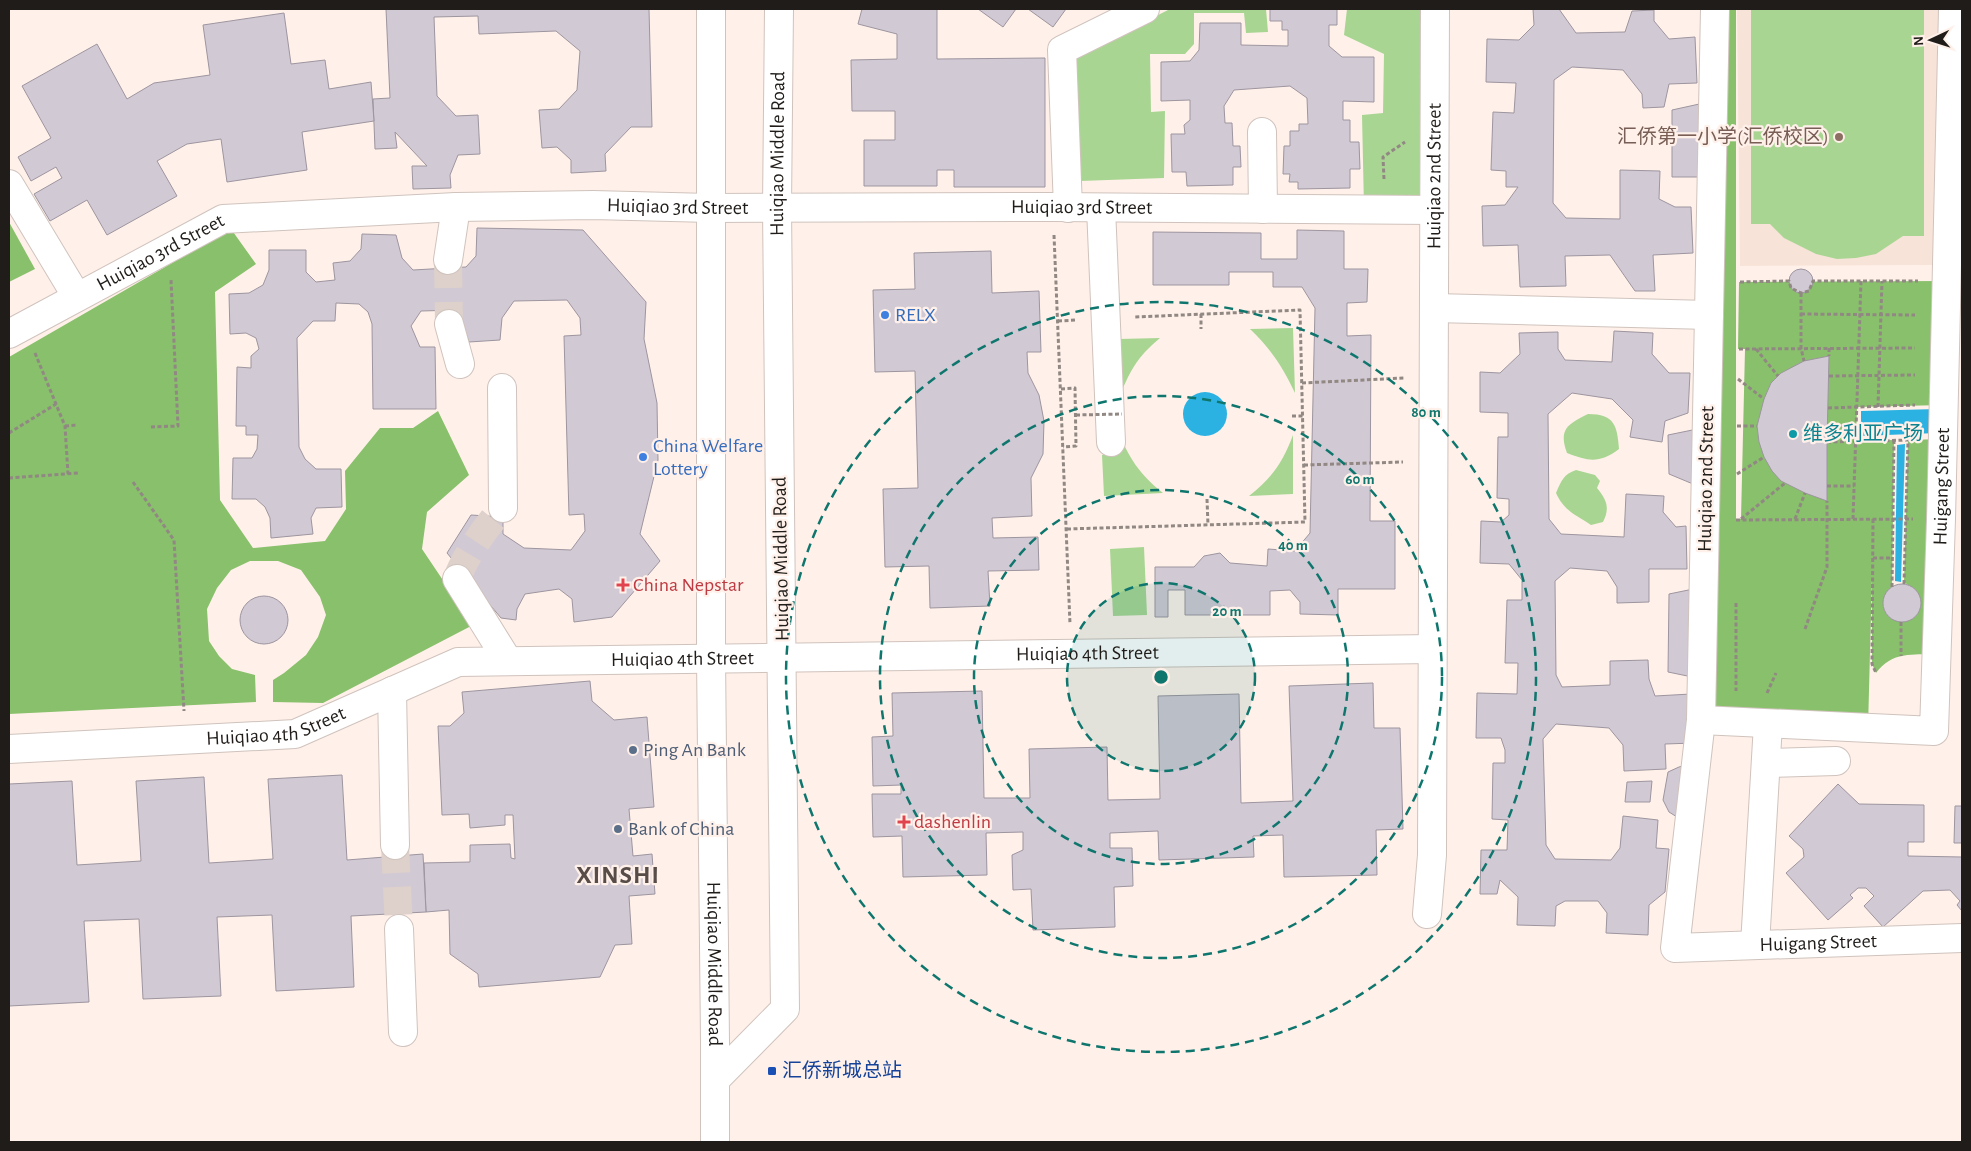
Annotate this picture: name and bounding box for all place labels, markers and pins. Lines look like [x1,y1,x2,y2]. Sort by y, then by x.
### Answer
place label: 汇侨第一小学(汇侨校区) [1617,126,1829,147]
marker: 汇侨第一小学(汇侨校区) [1833,131,1845,143]
place label: RELX [895,305,936,325]
marker: RELX [879,309,891,321]
place label: 维多利亚广场 [1803,423,1923,444]
marker: 维多利亚广场 [1787,428,1799,440]
place label: China Welfare Lottery [653,436,763,479]
marker: China Welfare Lottery [637,451,649,463]
place label: China Nepstar [633,575,744,595]
marker: China Nepstar [617,579,629,591]
centre of rings [1152,668,1170,686]
place label: Ping An Bank [643,740,746,760]
marker: Ping An Bank [627,744,639,756]
place label: dashenlin [914,812,991,832]
marker: dashenlin [898,816,910,828]
place label: Bank of China [628,819,735,839]
marker: Bank of China [612,823,624,835]
place label: 汇侨新城总站 [782,1059,902,1081]
marker: 汇侨新城总站 [766,1065,778,1077]

